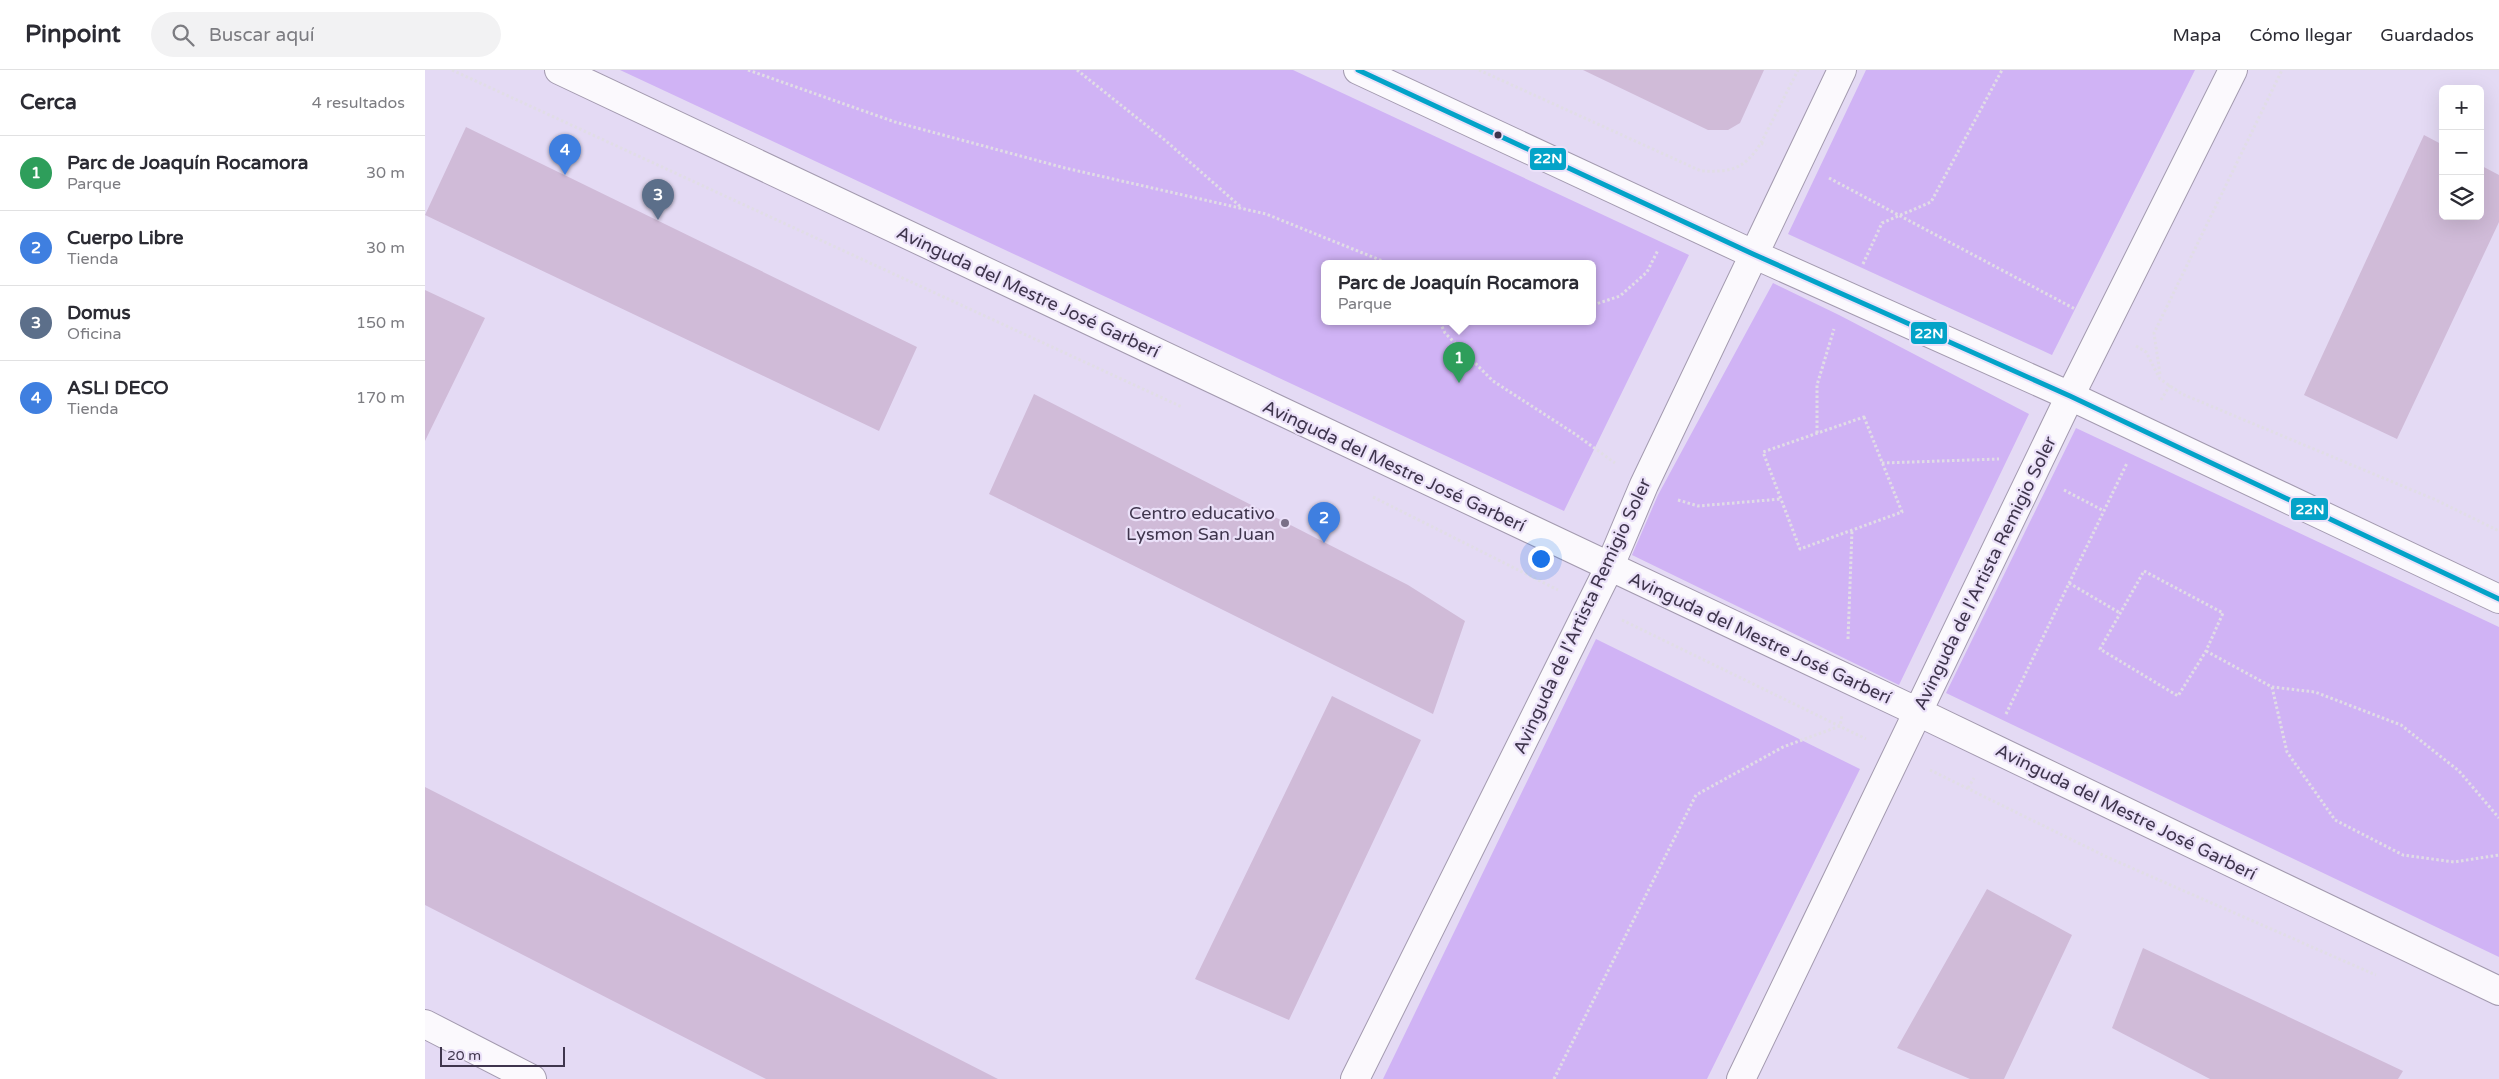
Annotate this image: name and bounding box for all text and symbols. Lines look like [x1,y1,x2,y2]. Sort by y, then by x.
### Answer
search box [151,12,501,57]
text: Pinpoint [25,20,121,49]
icon: search [169,21,197,49]
text: Buscar aquí [209,24,314,46]
text: Mapa [2172,24,2221,46]
text: Cómo llegar [2249,24,2352,46]
text: Guardados [2380,24,2474,46]
map controls [2439,85,2484,220]
button: + [2439,85,2484,130]
text: Cerca [20,90,77,115]
text: 4 resultados [312,93,405,113]
unlabelled marker [1493,130,1503,140]
button: − [2439,130,2484,175]
pin: 4 [549,134,581,175]
line badge: 22N [1529,147,1567,171]
text: 22N [1534,150,1562,167]
text: Parc de Joaquín Rocamora [67,152,308,174]
text: 1 [31,163,41,183]
text: 30 m [366,163,405,183]
text: Parque [67,174,121,194]
button: layers [2439,175,2484,220]
pin: 3 [642,179,674,220]
street label: Avinguda del Mestre José Garberí [893,221,1163,363]
text: Cuerpo Libre [67,227,184,249]
text: 2 [31,238,41,258]
text: 30 m [366,238,405,258]
text: Tienda [67,249,118,269]
popup [1321,260,1596,325]
text: Parc de Joaquín Rocamora [1338,272,1579,294]
text: Parque [1338,294,1392,314]
text: Domus [67,302,131,324]
text: 3 [31,313,41,333]
text: 150 m [356,313,405,333]
line badge: 22N [1910,321,1948,345]
text: Oficina [67,324,121,344]
text: 22N [1915,325,1943,342]
pin: 1 [1443,342,1475,383]
text: ASLI DECO [67,377,169,399]
text: 4 [31,388,41,408]
text: 170 m [356,388,405,408]
street label: Avinguda del Mestre José Garberí [1259,395,1529,537]
text: Tienda [67,399,118,419]
street label: Avinguda de l'Artista Remigio Soler [1909,432,2061,713]
street label: Avinguda de l'Artista Remigio Soler [1508,474,1656,757]
line badge: 22N [2290,497,2329,521]
text: 22N [2296,501,2324,518]
place label: Centro educativo Lysmon San Juan [1126,502,1275,545]
pin: 2 [1308,502,1340,543]
marker: Centro educativo Lysmon San Juan [1279,517,1291,529]
your location [1528,546,1554,572]
street label: Avinguda del Mestre José Garberí [1625,567,1895,709]
street label: Avinguda del Mestre José Garberí [1992,739,2261,885]
scale bar [440,1044,565,1067]
text: 20 m [447,1047,481,1064]

